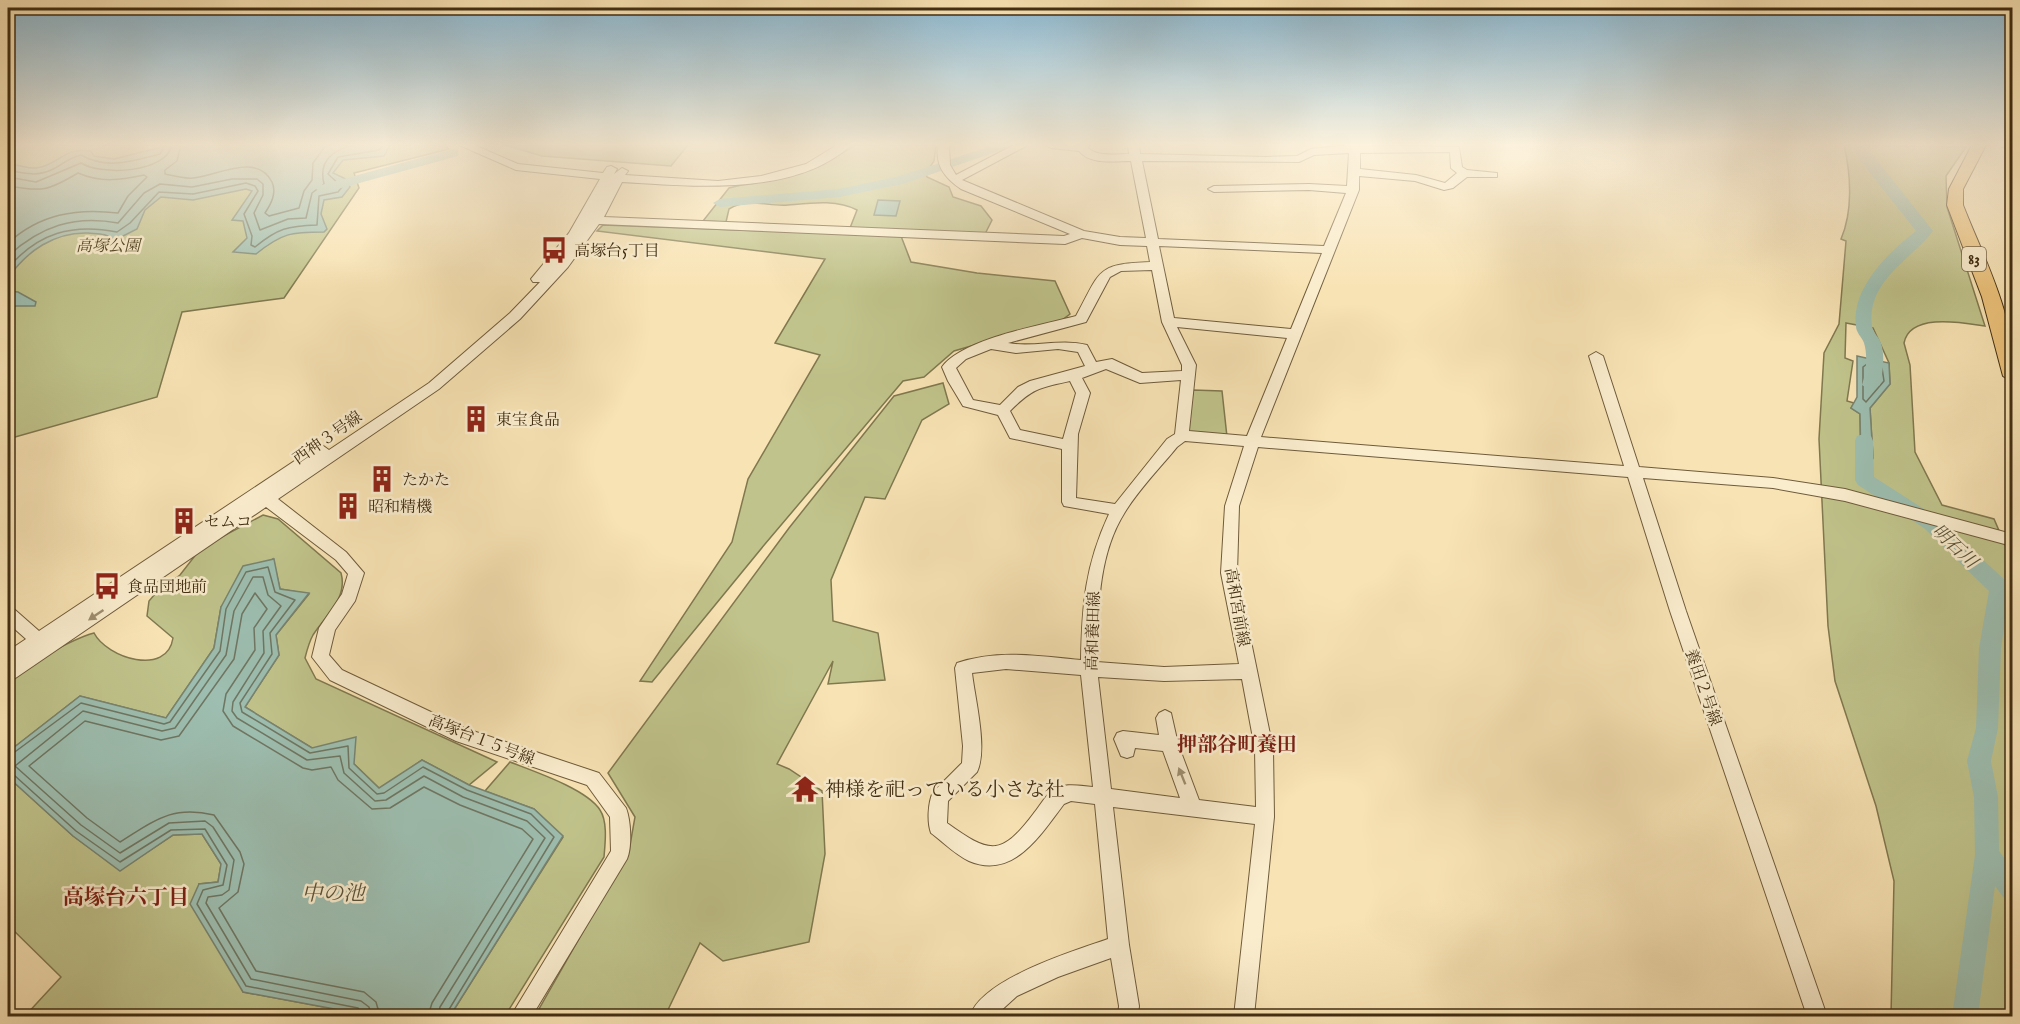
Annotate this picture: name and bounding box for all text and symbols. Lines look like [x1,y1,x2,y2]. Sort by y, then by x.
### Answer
bus stop icon: 高塚台5丁目 [539,235,569,265]
park label: 高塚公園 [76,237,143,257]
place label: 高塚台5丁目 [574,242,660,262]
road number: 83 [1962,247,1986,271]
building icon: 東宝食品 [461,404,491,434]
street label: 西神３号線 [290,407,367,470]
place label: 東宝食品 [496,411,560,431]
building icon: たかた [367,464,397,494]
place label: たかた [402,471,450,491]
building icon: 昭和精機 [333,491,363,521]
place label: 昭和精機 [368,498,432,518]
building icon: セムコ [169,506,199,536]
place label: セムコ [204,513,252,533]
water label: 明石川 [1926,520,1983,575]
street label: 高和宮前線 [1219,566,1253,648]
bus stop icon: 食品団地前 [92,571,122,601]
place label: 食品団地前 [127,578,207,598]
street label: 高和養田線 [1083,591,1105,671]
one-way arrow [88,609,104,620]
street label: 養田２号線 [1680,647,1725,729]
street label: 高塚台１５号線 [425,711,537,770]
district label: 押部谷町養田 [1177,733,1297,758]
one-way arrow [1177,767,1186,785]
temple icon: 神様を祀っている小さな社 [790,774,820,804]
place label: 神様を祀っている小さな社 [825,778,1065,803]
water label: 中の池 [302,881,366,908]
district label: 高塚台六丁目 [63,885,189,912]

